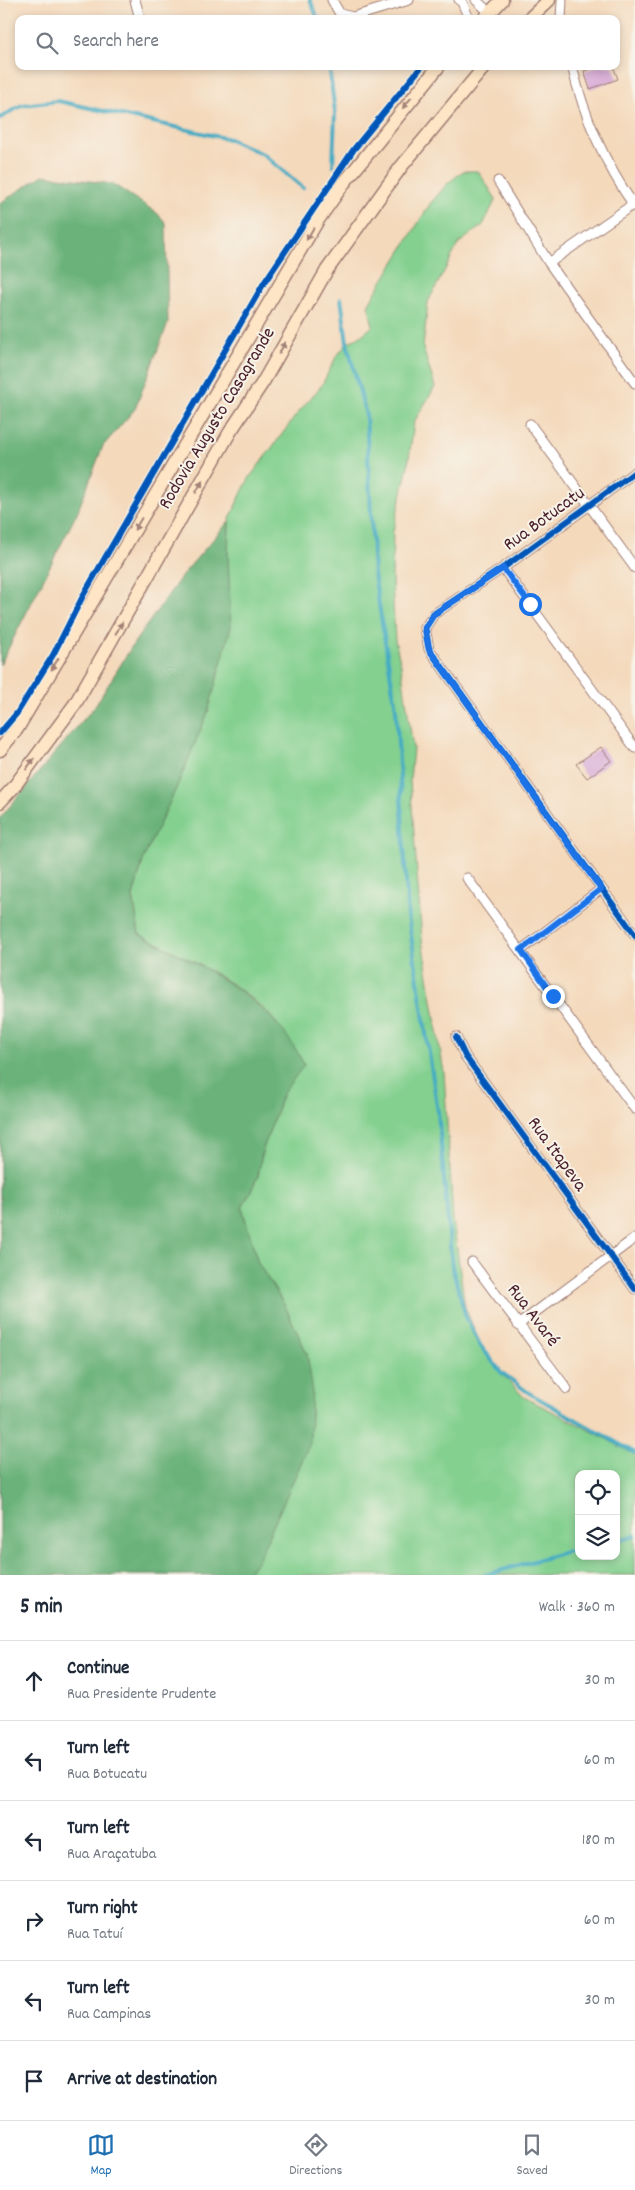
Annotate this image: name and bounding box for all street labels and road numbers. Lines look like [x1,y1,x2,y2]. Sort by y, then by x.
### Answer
street label: Rodovia Augusto Casagrande [153,323,283,515]
street label: Rua Botucatu [499,481,591,559]
street label: Rua Itapeva [520,1112,593,1199]
street label: Rua Avaré [499,1279,565,1353]

